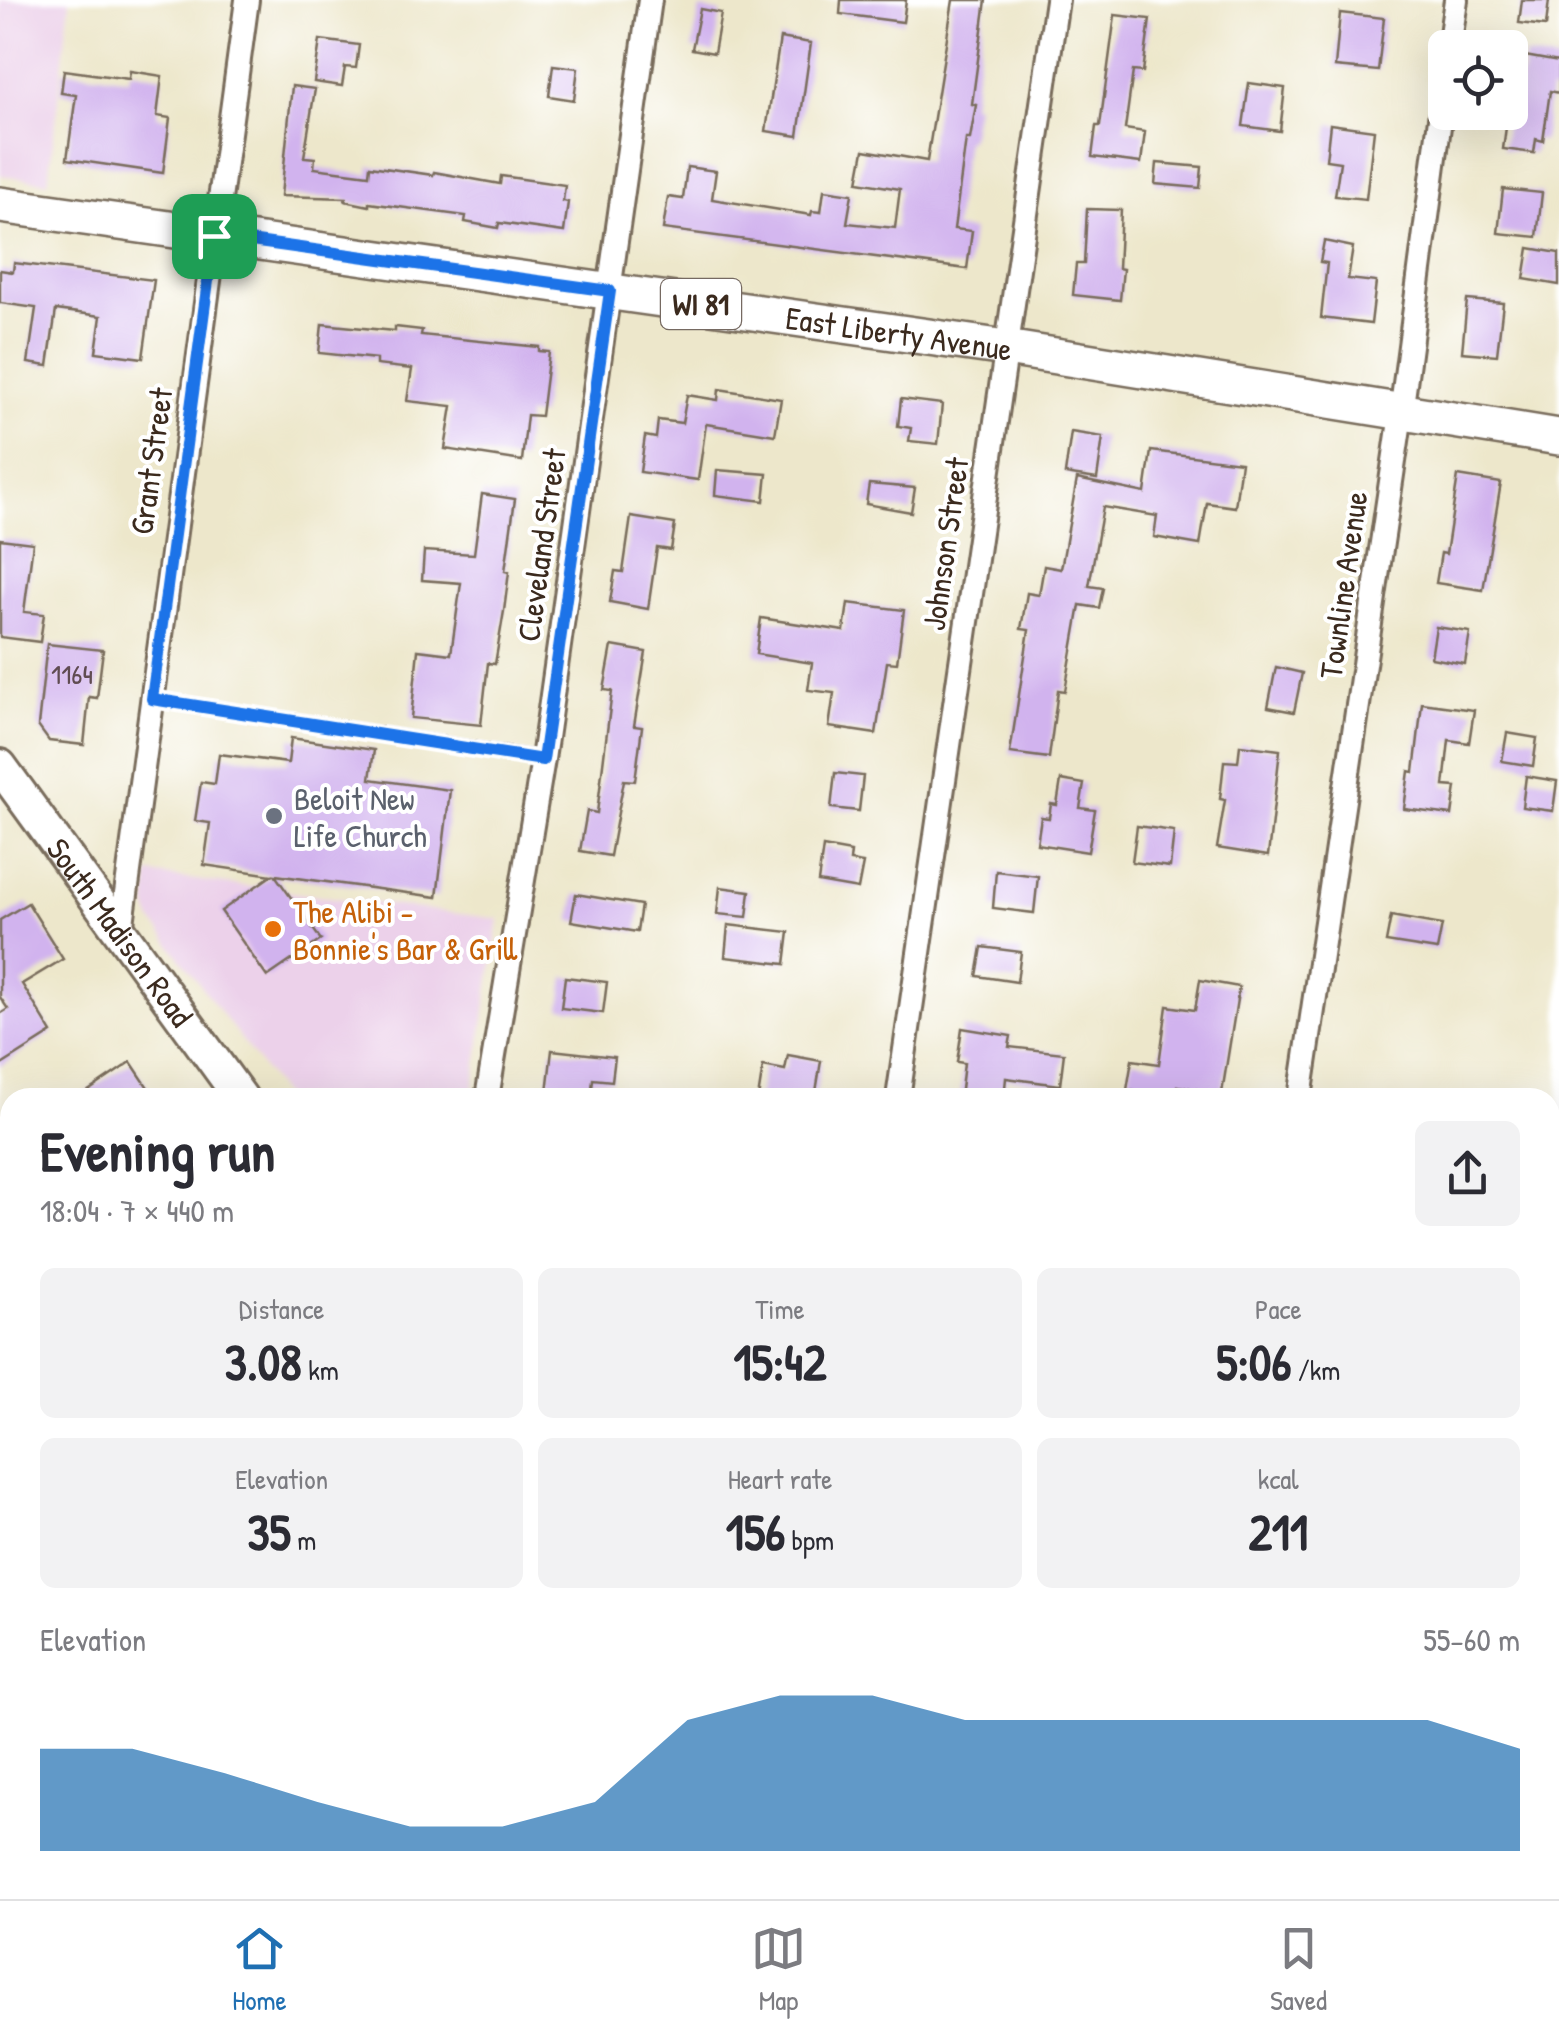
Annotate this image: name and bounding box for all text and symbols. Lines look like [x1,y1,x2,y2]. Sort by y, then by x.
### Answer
map controls [1428,30,1528,130]
button: locate [1428,30,1528,130]
pin [172,194,257,279]
icon: arrive [187,209,242,264]
road number: WI 81 [661,279,741,329]
street label: East Liberty Avenue [783,295,1015,370]
street label: Grant Street [119,384,183,537]
street label: Cleveland Street [506,445,576,644]
street label: Johnson Street [912,454,979,633]
street label: Townline Avenue [1309,488,1377,681]
house number: 1164 [51,655,93,693]
place label: Beloit New Life Church [294,777,427,857]
marker: Beloit New Life Church [263,805,285,827]
street label: South Madison Road [38,829,203,1035]
place label: The Alibi - Bonnie's Bar & Grill [293,890,517,970]
marker: The Alibi - Bonnie's Bar & Grill [262,918,284,940]
text: Evening run [40,1114,275,1188]
button: share [1415,1121,1520,1226]
text: 18:04 · 7 × 440 m [40,1189,234,1232]
text: Distance [239,1290,324,1328]
text: Time [755,1290,805,1328]
text: Pace [1255,1290,1302,1328]
text: 3.08 [225,1328,302,1396]
text: 15:42 [733,1328,827,1396]
text: 5:06 [1216,1328,1291,1396]
text: km [302,1351,339,1389]
text: /km [1291,1351,1340,1389]
text: Elevation [235,1460,328,1498]
text: Heart rate [728,1460,832,1498]
text: kcal [1258,1460,1299,1498]
text: 35 [247,1498,291,1566]
text: 156 [726,1498,785,1566]
text: 211 [1248,1498,1308,1566]
text: m [291,1521,316,1559]
text: bpm [785,1521,834,1559]
text: Elevation [40,1618,146,1661]
text: 55–60 m [1423,1618,1520,1661]
tab: Home [232,1921,287,2019]
tab: Map [751,1921,806,2019]
tab: Saved [1270,1921,1327,2019]

